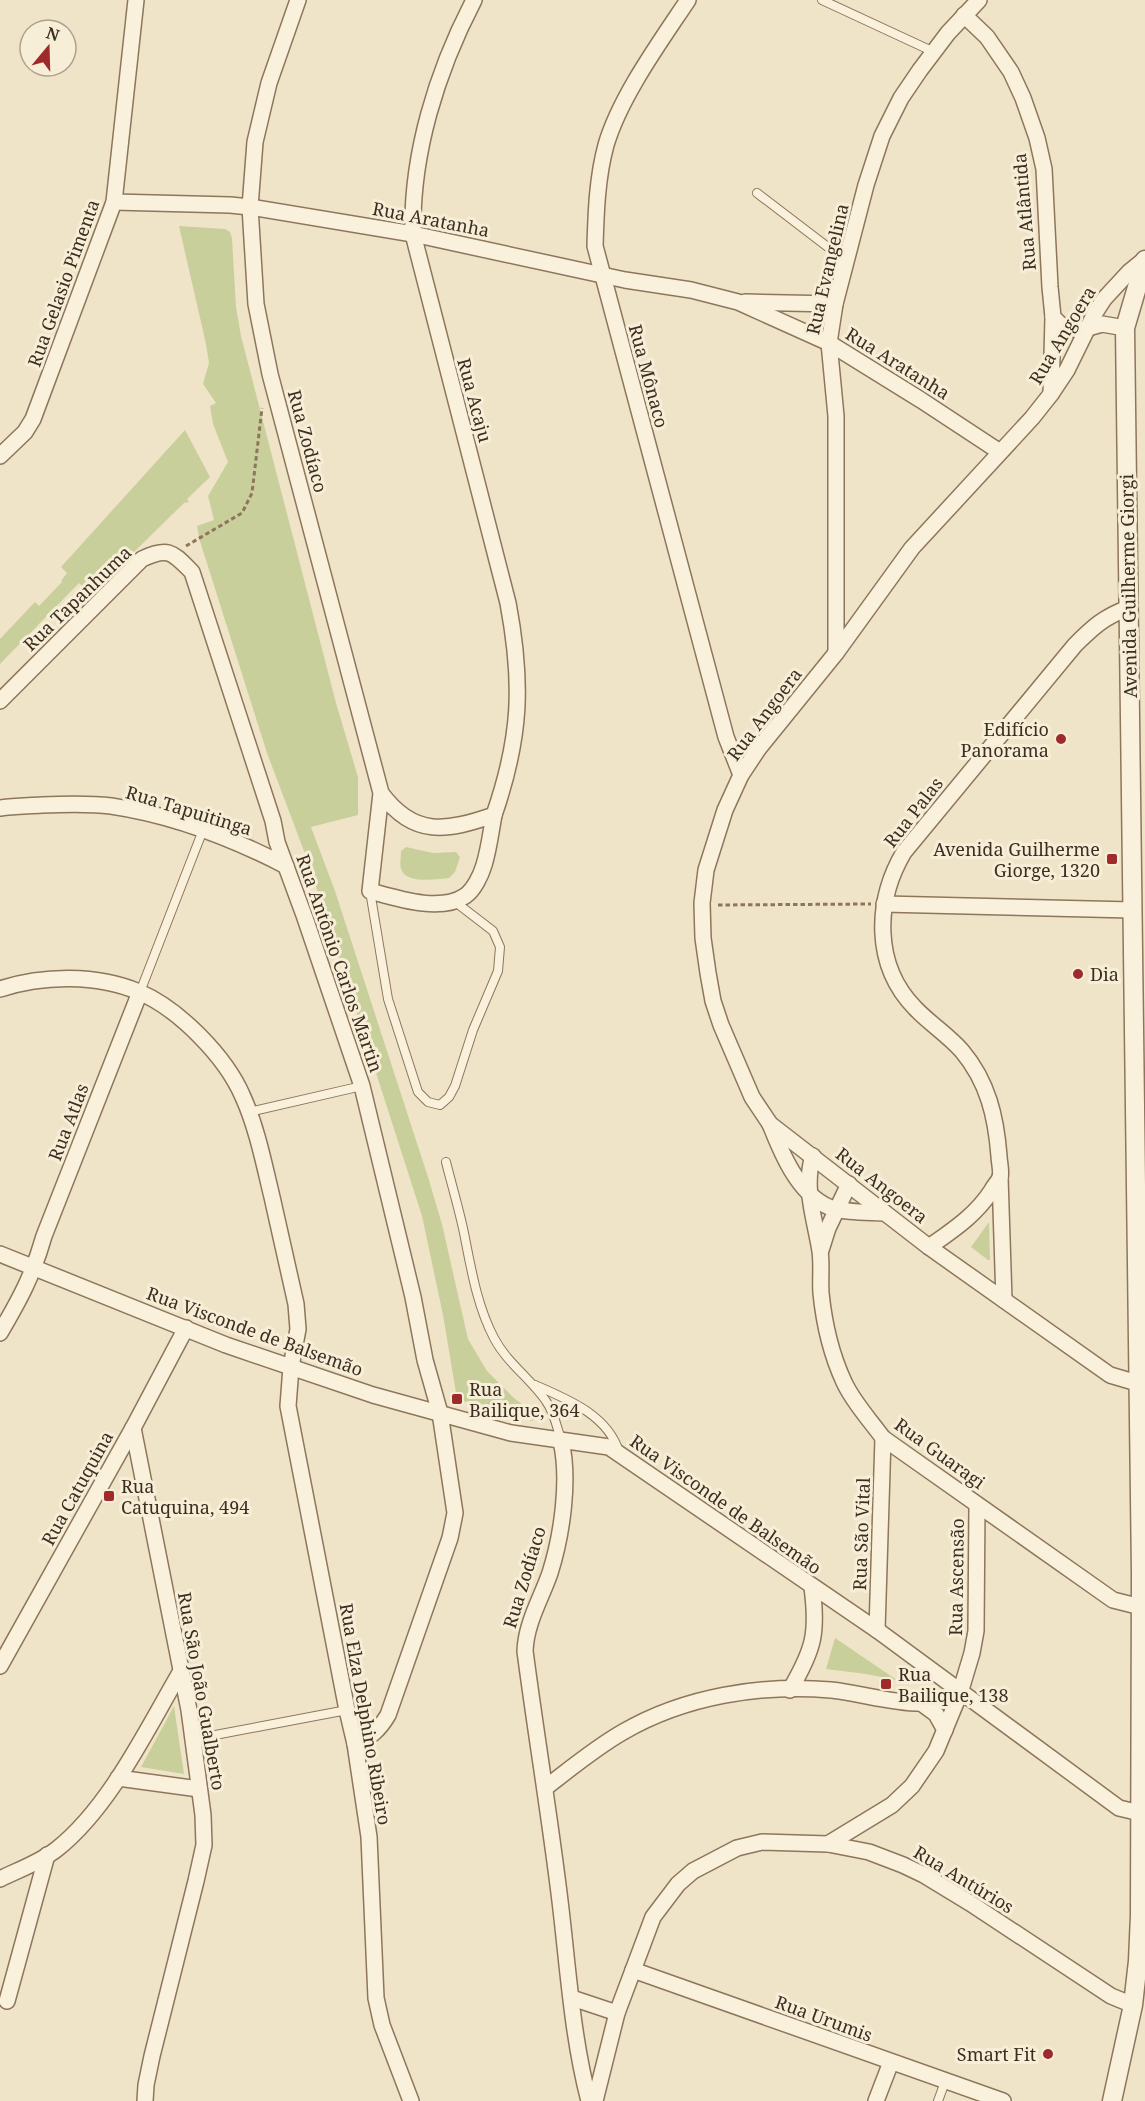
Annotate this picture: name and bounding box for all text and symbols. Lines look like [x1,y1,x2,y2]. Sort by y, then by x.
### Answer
north arrow [18,18,78,78]
text: N [43,21,63,46]
street label: Rua Atlântida [1007,152,1041,272]
street label: Rua Gelasio Pimenta [22,196,104,370]
street label: Rua Aratanha [370,196,492,242]
street label: Rua Evangelina [800,201,854,337]
street label: Rua Angoera [1023,282,1101,388]
street label: Rua Aratanha [841,321,955,405]
street label: Rua Mônaco [624,322,674,430]
street label: Rua Acaju [452,355,498,445]
street label: Rua Zodíaco [283,387,333,495]
street label: Avenida Guilherme Giorgi [1114,473,1142,698]
street label: Rua Tapanhuma [18,540,136,656]
street label: Rua Angoera [721,663,807,765]
place label: Edifício Panorama [961,717,1049,762]
marker: Edifício Panorama [1054,732,1068,746]
street label: Rua Palas [878,772,948,852]
street label: Rua Tapuitinga [123,779,255,841]
place label: Avenida Guilherme Giorge, 1320 [933,837,1100,882]
street label: Rua Antônio Carlos Martin [291,851,389,1076]
marker: Avenida Guilherme Giorge, 1320 [1105,852,1119,866]
place label: Dia [1090,962,1119,986]
marker: Dia [1071,967,1085,981]
street label: Rua Atlas [42,1080,94,1164]
street label: Rua Angoera [831,1142,933,1228]
street label: Rua Visconde de Balsemão [144,1281,366,1381]
place label: Rua Bailique, 364 [469,1377,579,1422]
marker: Rua Bailique, 364 [450,1392,464,1406]
street label: Rua Guaragi [890,1412,990,1494]
street label: Rua Catuquina [36,1427,118,1549]
street label: Rua Visconde de Balsemão [626,1429,826,1579]
place label: Rua Catuquina, 494 [121,1474,249,1519]
street label: Rua São Vital [847,1477,875,1591]
marker: Rua Catuquina, 494 [102,1489,116,1503]
street label: Rua Ascensão [943,1518,969,1636]
street label: Rua Zodíaco [497,1523,551,1631]
street label: Rua São João Gualberto [173,1590,231,1792]
street label: Rua Elza Delphino Ribeiro [335,1601,397,1827]
place label: Rua Bailique, 138 [898,1662,1008,1707]
marker: Rua Bailique, 138 [879,1677,893,1691]
street label: Rua Antúrios [909,1840,1019,1918]
street label: Rua Urumis [772,1989,876,2047]
place label: Smart Fit [957,2042,1036,2066]
marker: Smart Fit [1041,2047,1055,2061]

